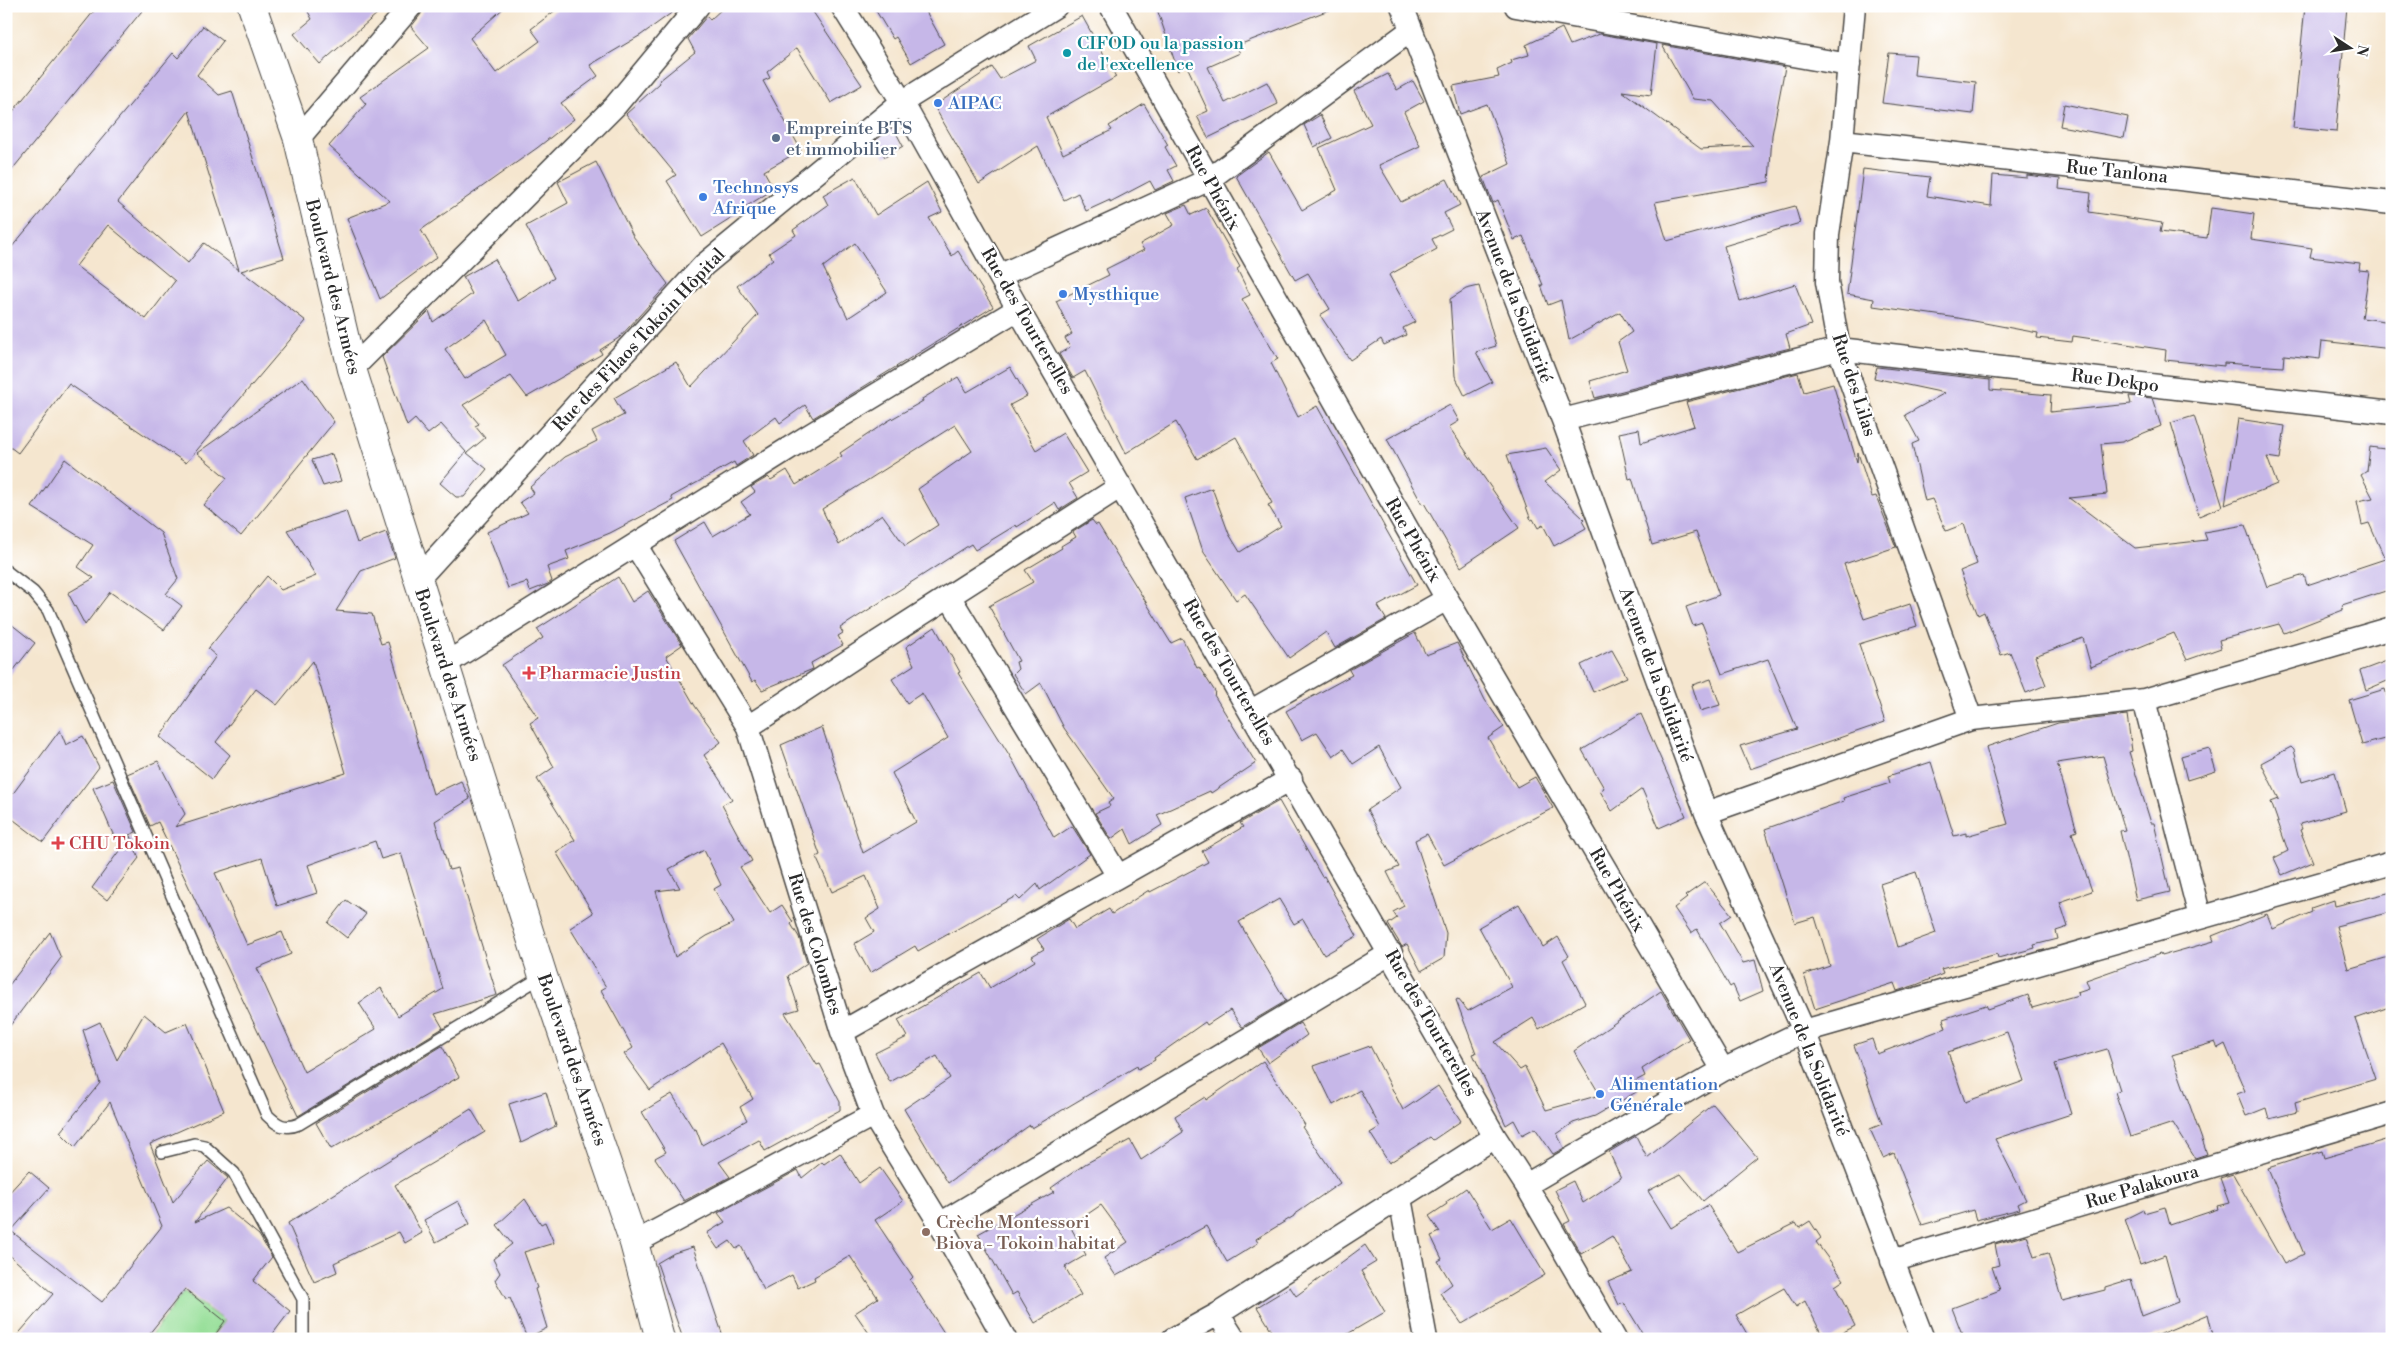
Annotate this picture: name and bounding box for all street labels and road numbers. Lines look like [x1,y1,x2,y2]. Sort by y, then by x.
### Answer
street label: Rue Phénix [1180,142,1246,235]
street label: Rue Tanlona [2065,155,2170,189]
street label: Boulevard des Armées [300,196,366,377]
street label: Avenue de la Solidarité [1470,205,1558,386]
street label: Rue des Filaos Tokoin Hôpital [548,243,731,437]
street label: Rue des Tourterelles [976,243,1078,399]
street label: Rue des Lilas [1827,331,1881,439]
street label: Rue Dekpo [2070,364,2160,398]
street label: Rue Phénix [1380,494,1447,587]
street label: Avenue de la Solidarité [1613,583,1698,766]
street label: Boulevard des Armées [409,585,487,764]
street label: Rue des Tourterelles [1178,594,1280,750]
street label: Rue Phénix [1584,844,1651,937]
street label: Rue des Colombes [782,870,848,1018]
street label: Rue des Tourterelles [1380,945,1482,1101]
street label: Avenue de la Solidarité [1763,959,1854,1140]
street label: Boulevard des Armées [531,970,612,1149]
street label: Rue Palakoura [2083,1160,2202,1214]

